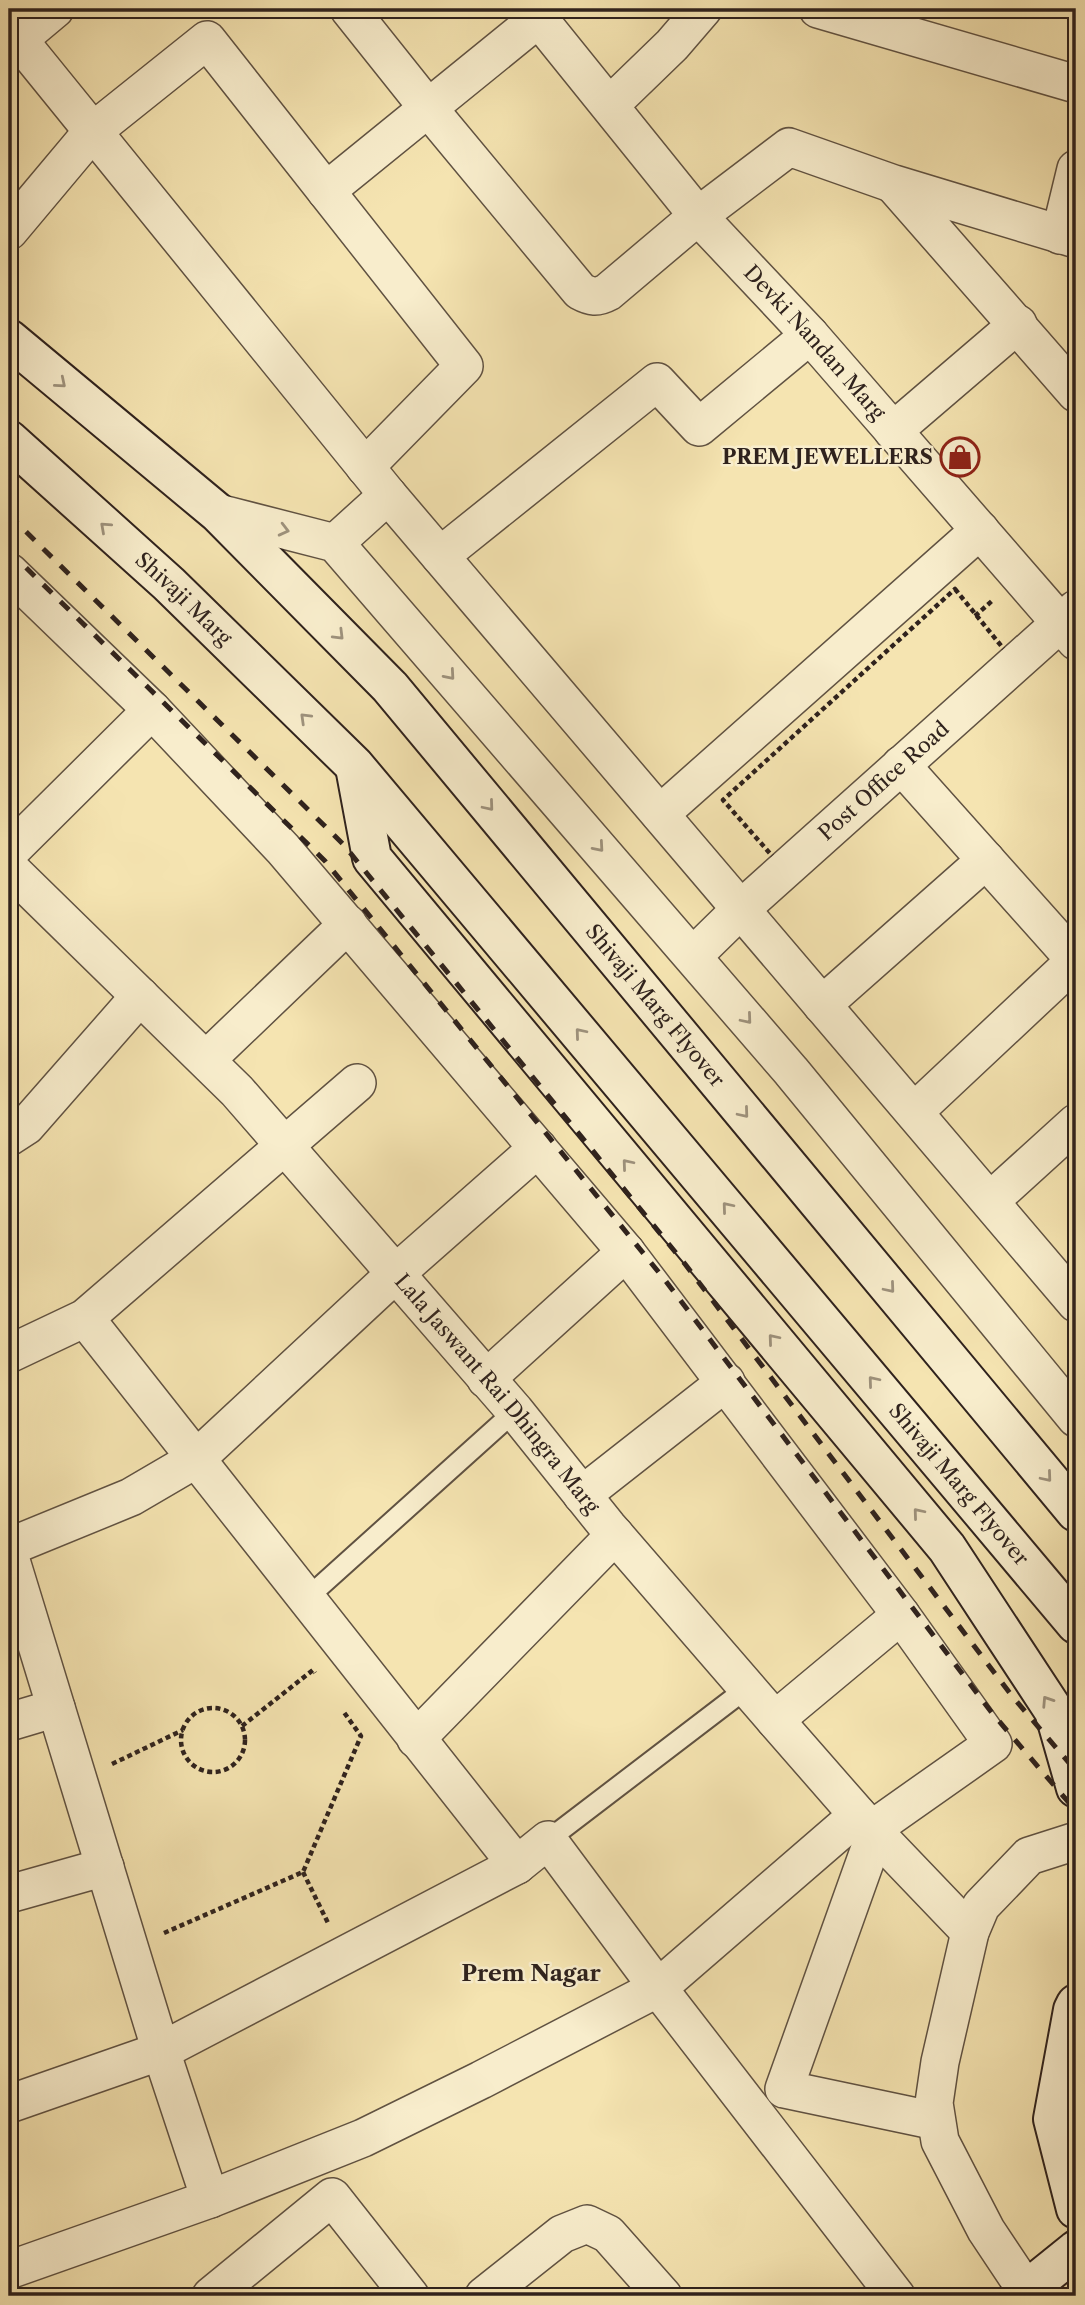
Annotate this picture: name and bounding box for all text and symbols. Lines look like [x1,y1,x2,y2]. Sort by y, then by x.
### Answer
street label: Devki Nandan Marg [739,260,891,425]
one-way arrow [53,375,66,387]
shop icon: PREM JEWELLERS [939,436,981,478]
place label: PREM JEWELLERS [722,444,933,469]
one-way arrow [278,522,290,536]
one-way arrow [101,523,114,535]
street label: Shivaji Marg [130,547,238,651]
one-way arrow [330,627,343,640]
one-way arrow [442,667,454,680]
one-way arrow [301,713,314,726]
street label: Post Office Road [813,716,954,845]
one-way arrow [481,798,493,811]
one-way arrow [591,839,603,852]
street label: Shivaji Marg Flyover [581,919,730,1092]
one-way arrow [739,1011,751,1024]
one-way arrow [576,1028,588,1041]
one-way arrow [736,1104,748,1117]
one-way arrow [623,1159,635,1172]
one-way arrow [723,1202,735,1215]
street label: Lala Jaswant Rai Dhingra Marg [390,1269,606,1519]
one-way arrow [882,1279,894,1292]
one-way arrow [769,1334,781,1347]
one-way arrow [869,1376,881,1389]
street label: Shivaji Marg Flyover [884,1398,1034,1570]
one-way arrow [1039,1468,1051,1481]
one-way arrow [914,1509,926,1522]
one-way arrow [1042,1695,1055,1708]
district label: Prem Nagar [461,1959,602,1987]

